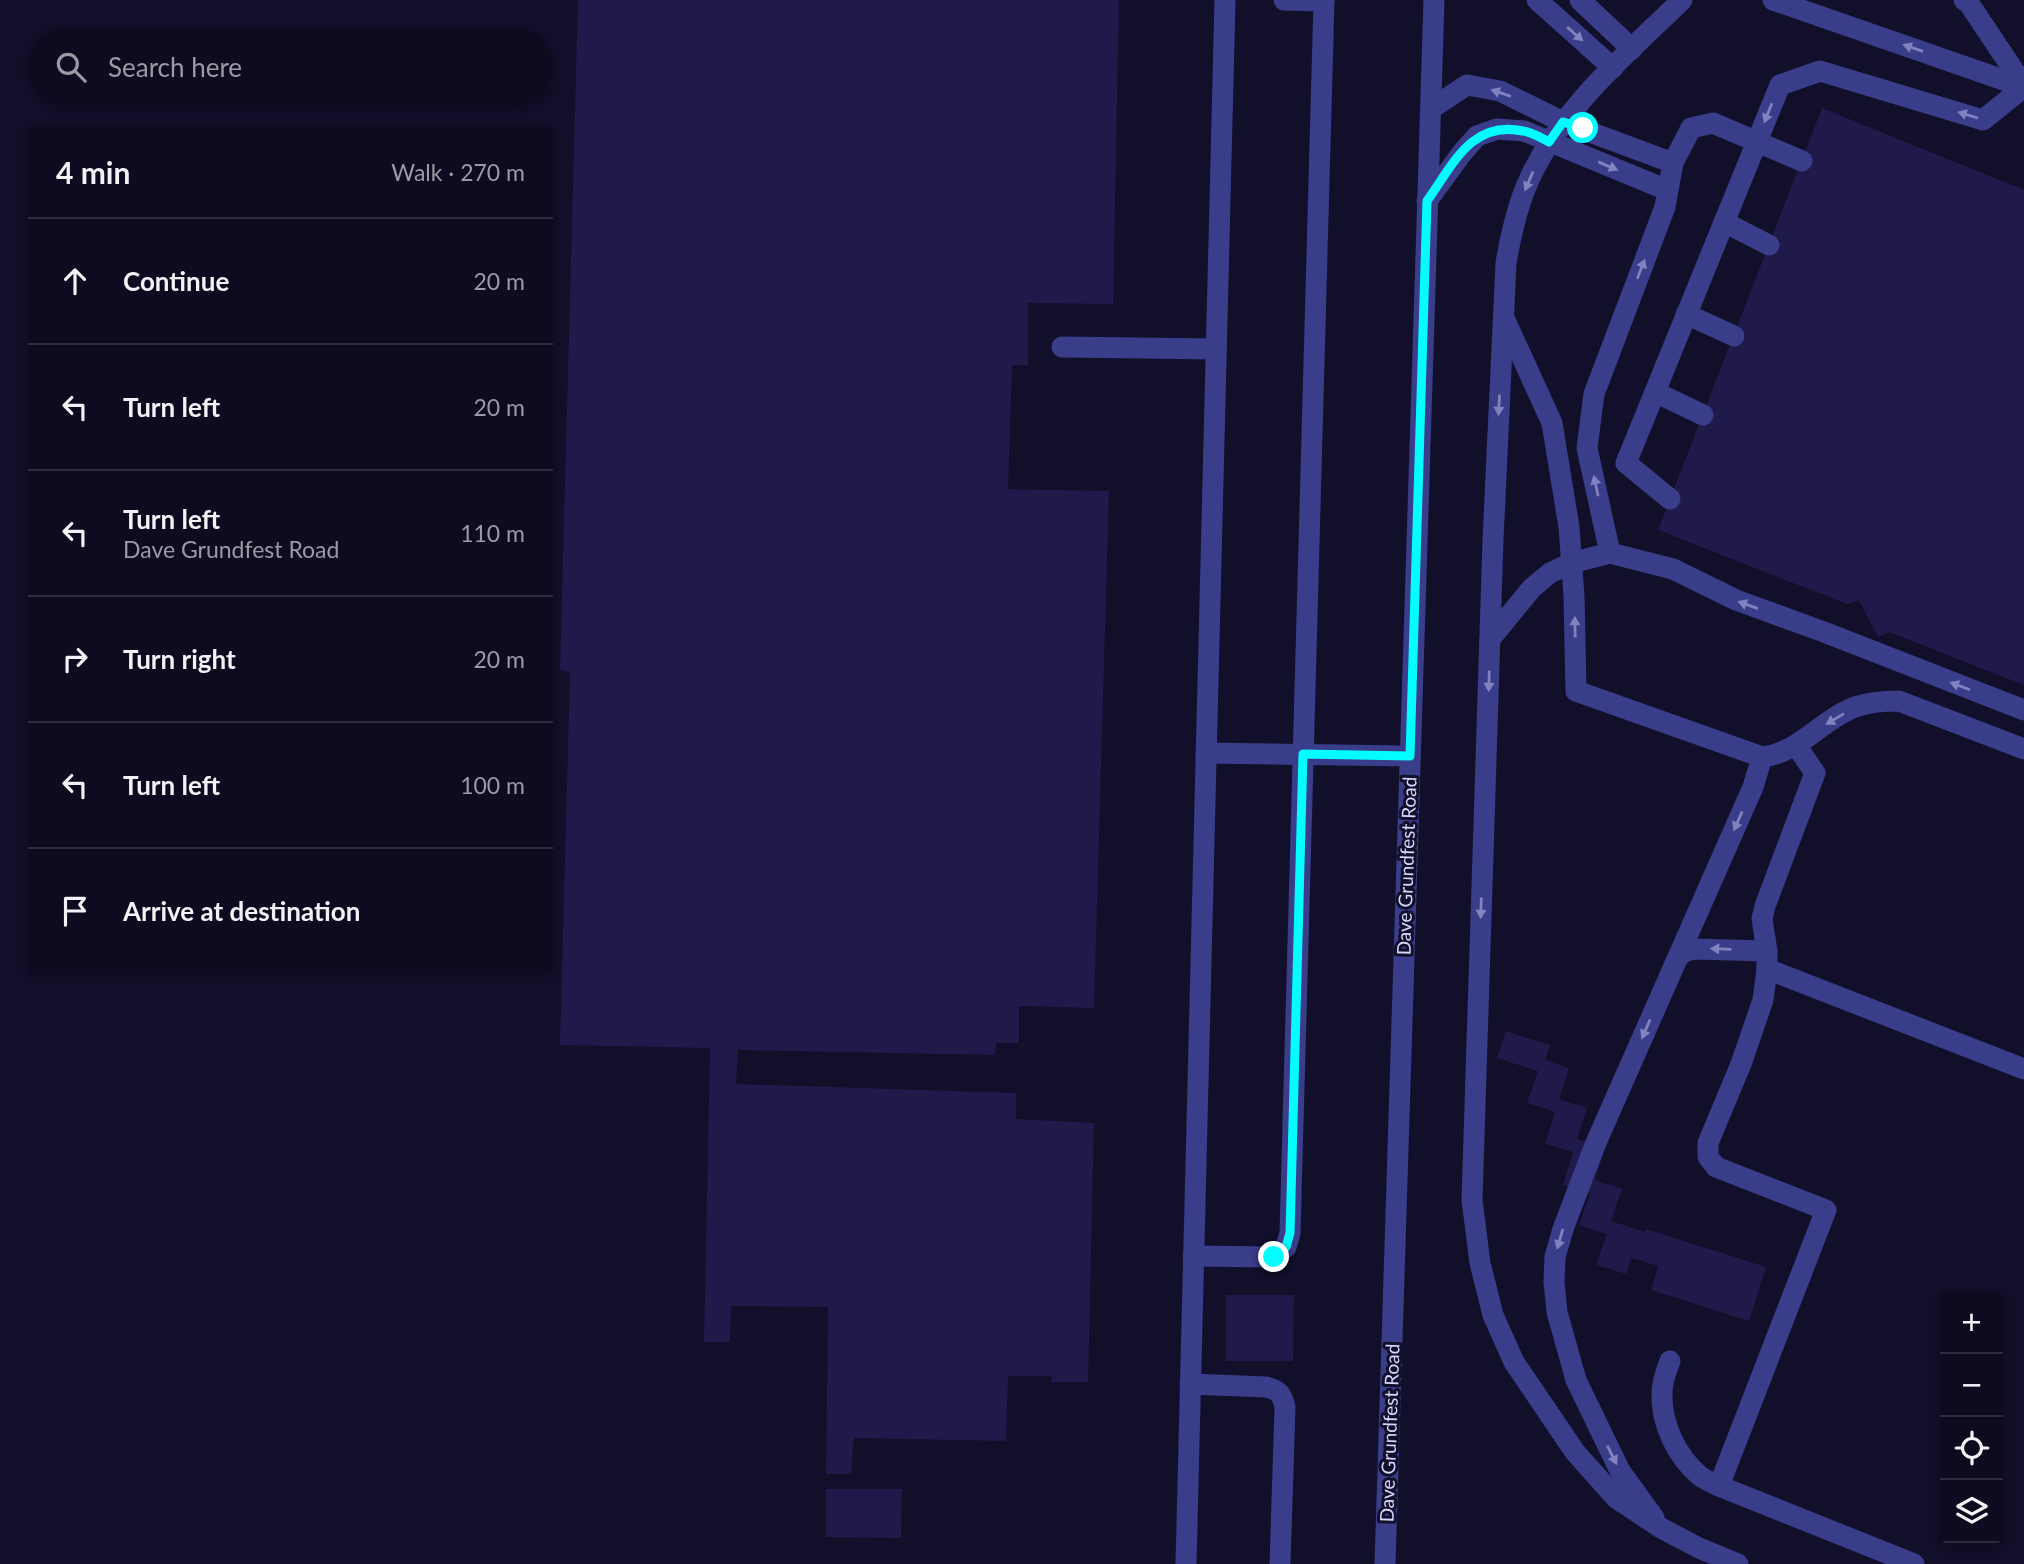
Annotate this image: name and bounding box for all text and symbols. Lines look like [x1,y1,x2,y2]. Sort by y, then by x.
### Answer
one-way arrow [1566,26,1584,42]
search box [28,28,553,105]
one-way arrow [1903,42,1924,53]
icon: search [52,48,90,86]
text: Search here [108,51,242,83]
one-way arrow [1491,87,1512,98]
one-way arrow [1762,103,1774,123]
one-way arrow [1957,110,1978,120]
route start [1567,112,1598,143]
text: 4 min [56,154,130,190]
text: Walk · 270 m [391,158,525,186]
one-way arrow [1597,161,1618,172]
one-way arrow [1523,171,1535,191]
one-way arrow [1636,258,1647,279]
icon: ahead [56,262,94,300]
text: Continue [123,265,229,297]
text: 20 m [474,267,525,295]
icon: left [56,388,94,426]
text: Turn left [123,391,220,423]
text: 20 m [474,393,525,421]
one-way arrow [1494,394,1505,416]
one-way arrow [1590,475,1601,497]
text: Turn left [123,503,220,535]
icon: left [56,514,94,552]
text: 110 m [460,519,525,547]
text: Dave Grundfest Road [123,535,339,563]
one-way arrow [1737,599,1758,610]
one-way arrow [1569,616,1580,638]
icon: right [56,640,94,678]
text: Turn right [123,643,236,675]
text: 20 m [474,645,525,673]
one-way arrow [1483,670,1494,692]
one-way arrow [1950,680,1971,691]
one-way arrow [1825,712,1844,725]
icon: left [56,766,94,804]
text: Turn left [123,769,220,801]
text: 100 m [460,771,525,799]
street label: Dave Grundfest Road [1391,776,1421,956]
one-way arrow [1732,811,1744,831]
icon: arrive [56,892,94,930]
text: Arrive at destination [123,895,360,927]
one-way arrow [1476,898,1487,920]
one-way arrow [1709,943,1731,954]
one-way arrow [1640,1019,1652,1039]
one-way arrow [1554,1229,1564,1250]
route end [1258,1241,1289,1272]
map controls [1940,1291,2003,1543]
button: + [1940,1291,2003,1354]
street label: Dave Grundfest Road [1374,1343,1404,1523]
button: − [1940,1354,2003,1417]
button: locate [1940,1417,2003,1480]
one-way arrow [1607,1445,1618,1465]
button: layers [1940,1480,2003,1543]

